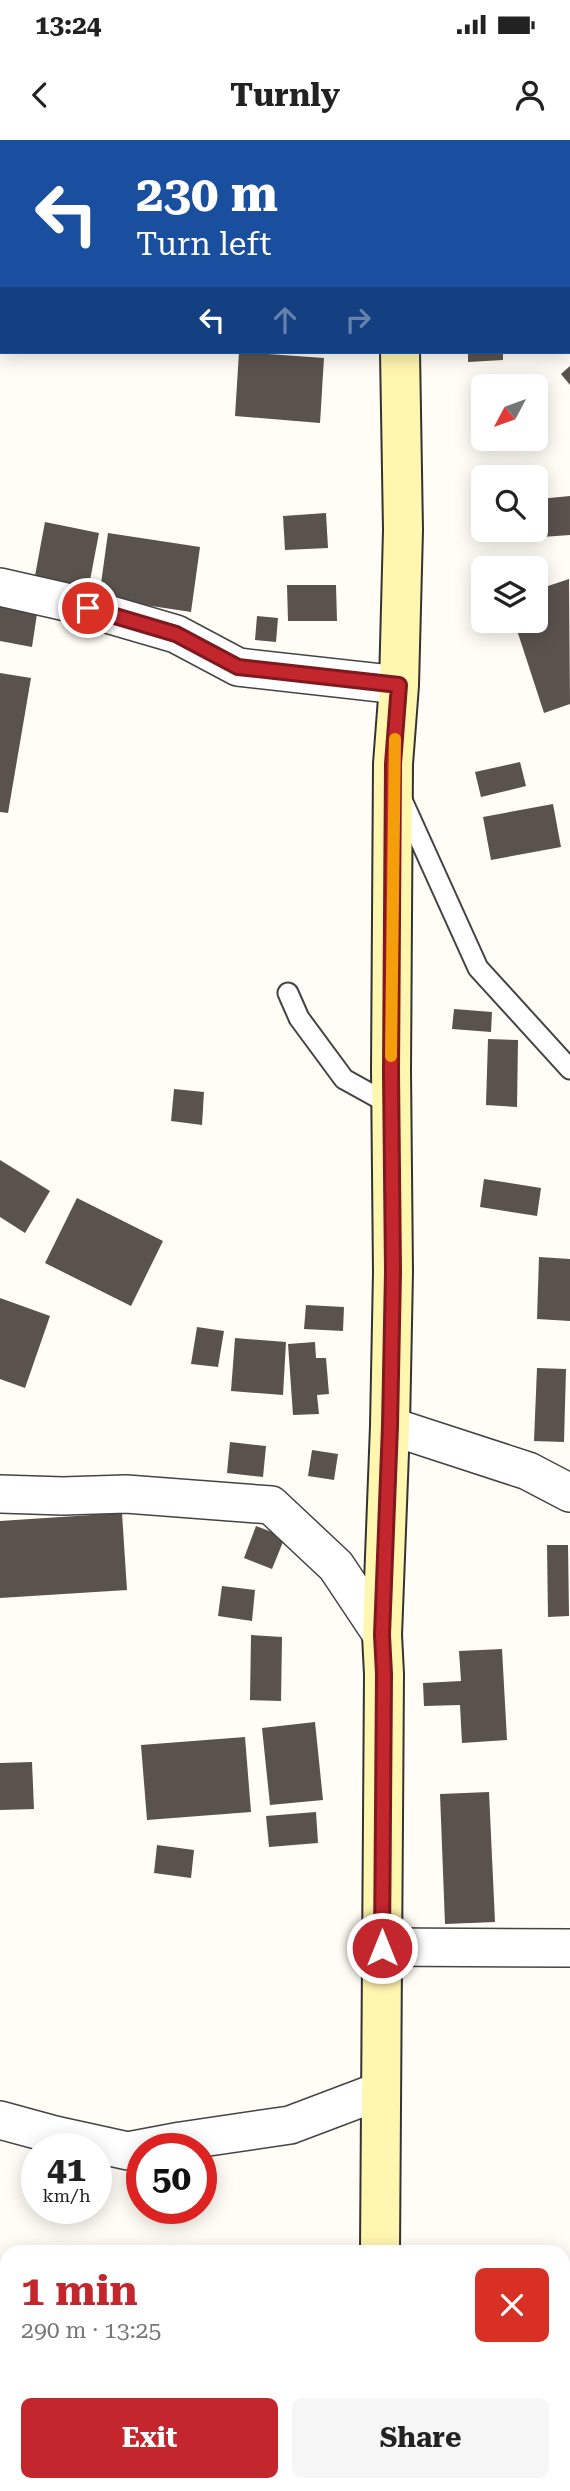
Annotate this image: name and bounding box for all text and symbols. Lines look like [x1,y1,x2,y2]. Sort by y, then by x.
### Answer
text: 13:24 [35,10,101,40]
icon: back [21,76,59,114]
text: Turnly [230,76,340,114]
icon: person [511,76,549,114]
text: 230 m [136,166,278,223]
icon: left [21,168,112,259]
text: Turn left [136,225,271,263]
icon: left [193,301,231,339]
icon: ahead [266,301,304,339]
icon: right [339,301,377,339]
north arrow [471,374,548,452]
map controls [471,374,548,633]
button: search [471,465,548,542]
button: layers [471,556,548,633]
pin [58,578,118,638]
icon: arrive [69,589,107,627]
position arrow [345,1911,419,1985]
speed limit sign: 50 [126,2133,217,2224]
text: 41 [47,2149,86,2190]
text: km/h [42,2185,91,2206]
text: 1 min [21,2266,138,2315]
button: close [475,2268,549,2342]
text: 290 m · 13:25 [21,2317,161,2344]
button: Exit [21,2398,278,2478]
button: Share [292,2398,549,2478]

